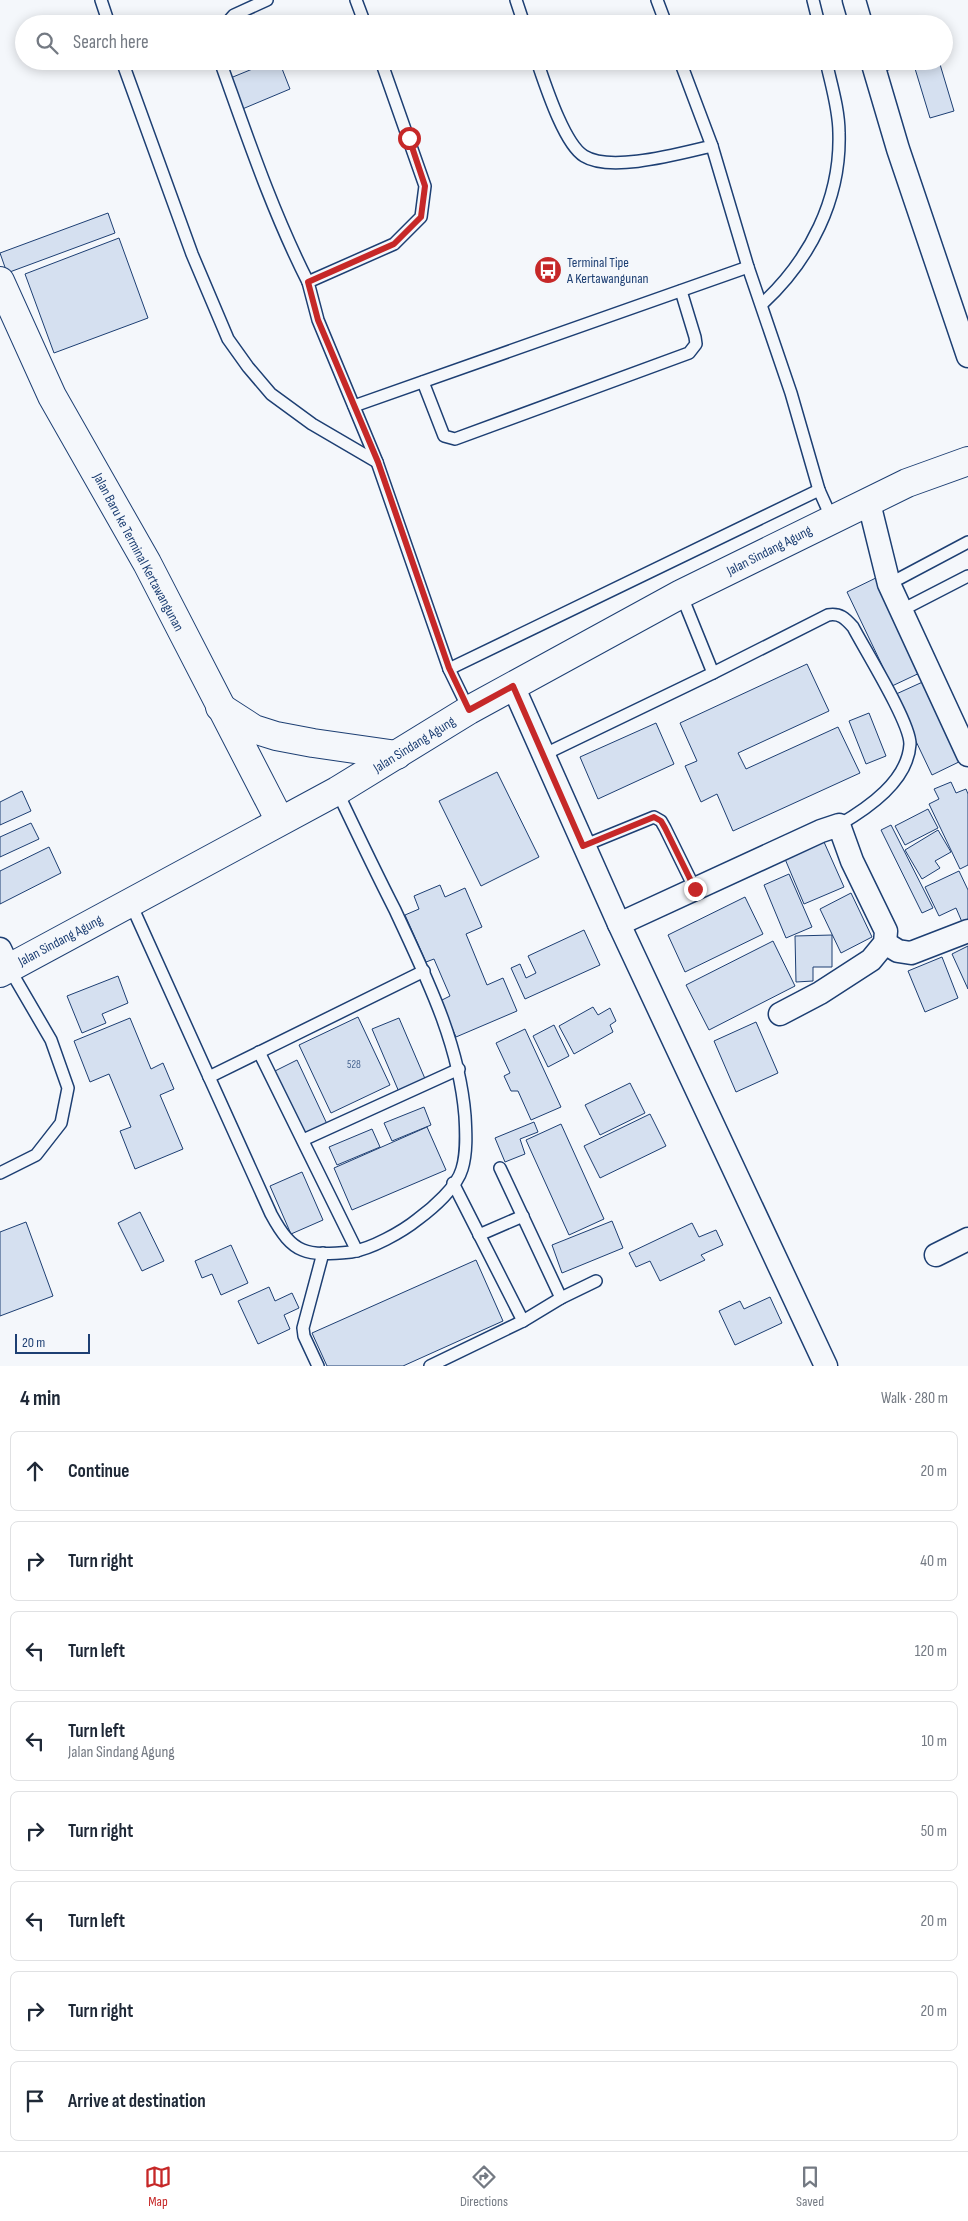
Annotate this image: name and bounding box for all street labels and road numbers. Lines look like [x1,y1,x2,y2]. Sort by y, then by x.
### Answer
street label: Jalan Baru ke Terminal Kertawangunan [89,469,188,634]
street label: Jalan Sindang Agung [723,522,815,580]
street label: Jalan Sindang Agung [369,712,459,777]
street label: Jalan Sindang Agung [14,911,106,970]

